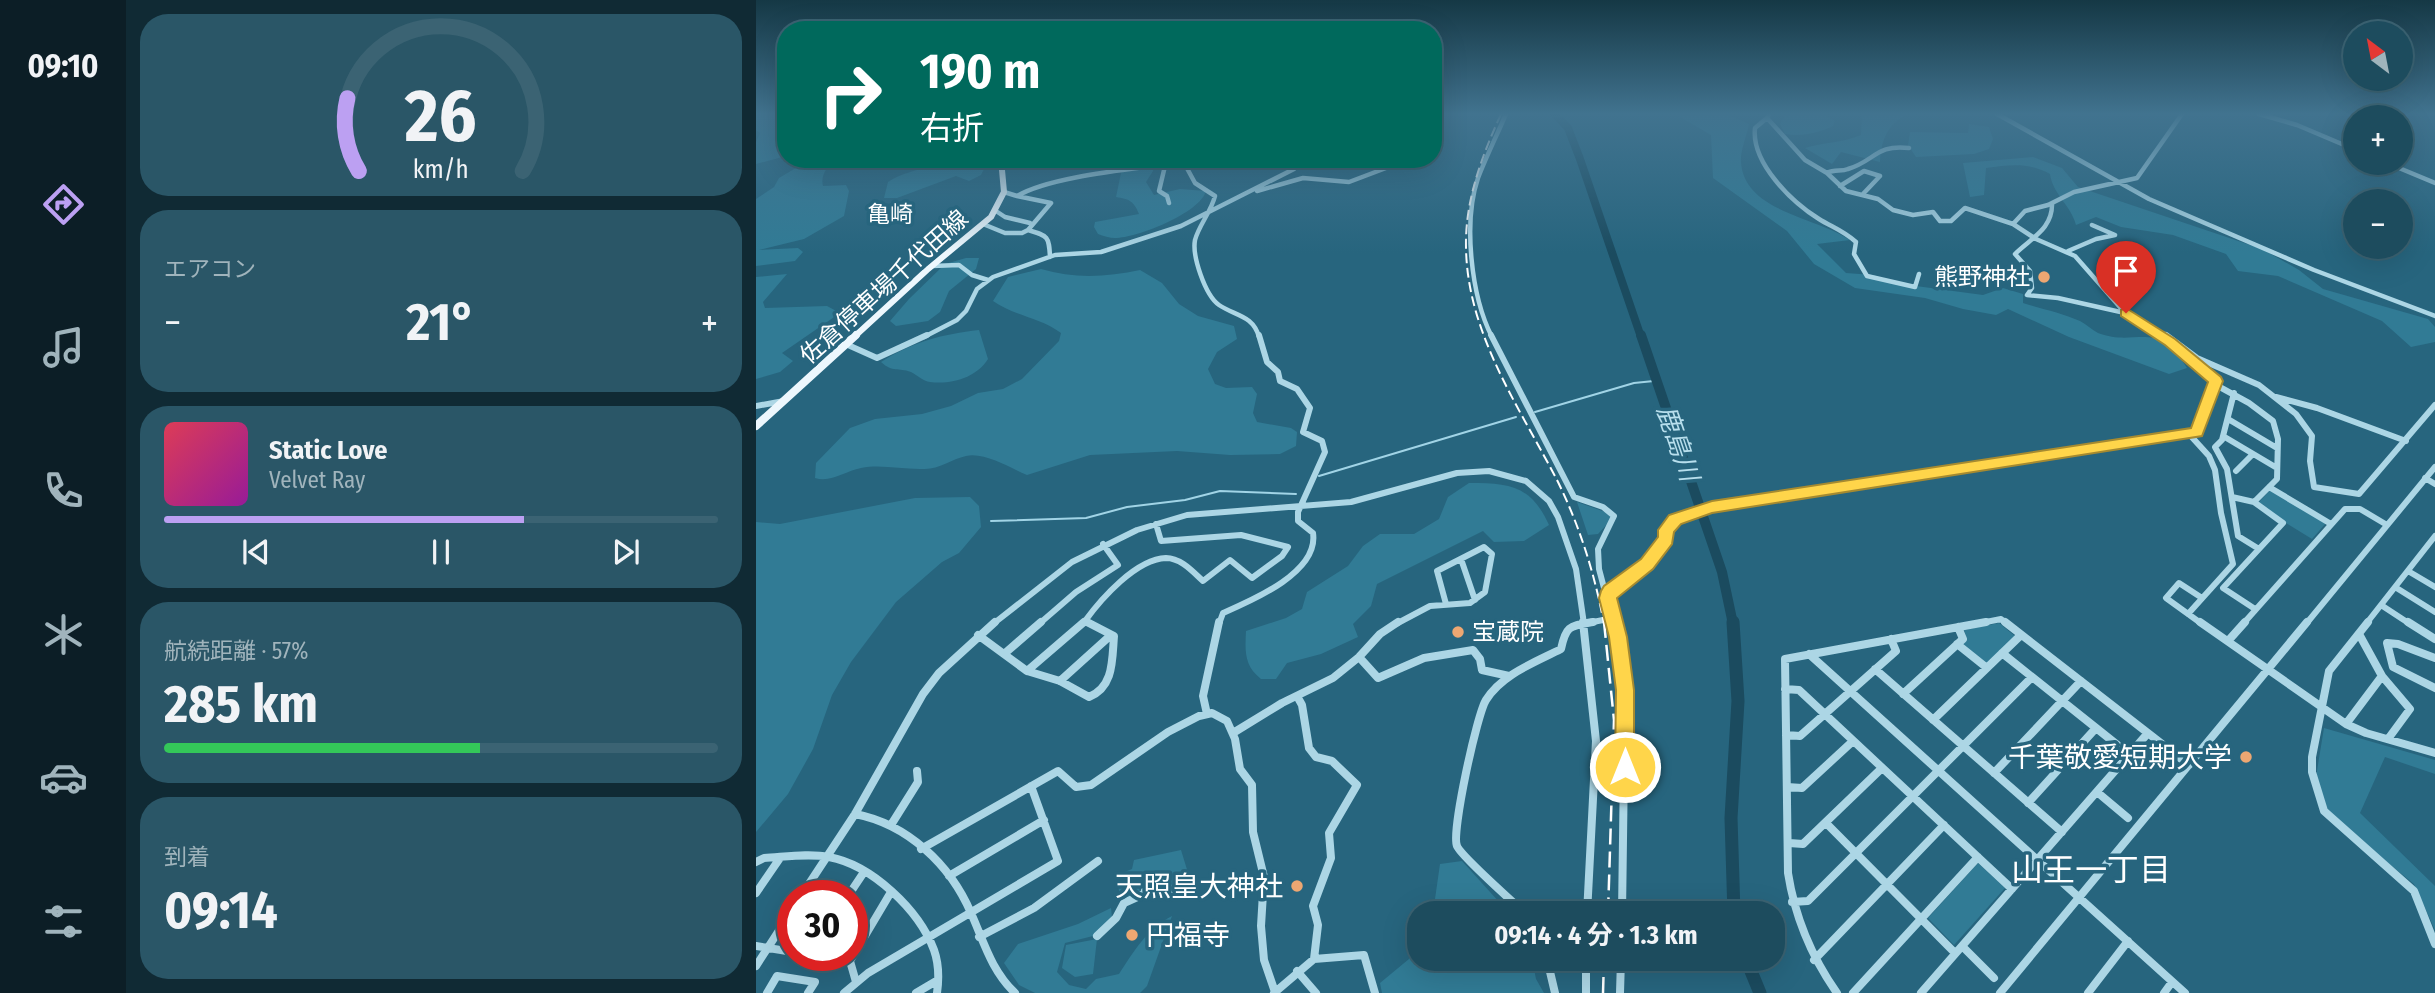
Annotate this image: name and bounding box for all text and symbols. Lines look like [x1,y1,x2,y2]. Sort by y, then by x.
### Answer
north arrow [2343,21,2413,91]
map controls [2343,21,2413,259]
text: 190 m [920,42,1040,101]
text: 09:10 [27,47,99,85]
icon: right [805,49,896,140]
text: 26 [404,73,477,160]
button: + [2343,105,2413,175]
text: 右折 [920,109,984,147]
text: km/h [413,155,469,185]
icon: directions [39,180,88,229]
button: − [2343,189,2413,259]
district label: 亀崎 [867,200,913,228]
street label: 佐倉停車場千代田線 [794,204,974,370]
pin [2096,241,2156,313]
icon: arrive [2107,252,2145,290]
text: エアコン [164,255,256,283]
place label: 熊野神社 [1934,263,2030,291]
marker: 熊野神社 [2036,269,2052,285]
text: 21° [406,291,476,354]
text: − [164,300,181,346]
text: + [701,300,718,346]
icon: music [39,323,88,372]
water label: 鹿島川 [1650,401,1706,488]
text: Static Love [269,435,387,466]
icon: phone [39,466,88,515]
text: Velvet Ray [269,466,365,494]
icon: previous [237,533,275,571]
icon: pause [422,533,460,571]
icon: next [607,533,645,571]
icon: climate [39,610,88,659]
place label: 宝蔵院 [1472,618,1544,646]
marker: 宝蔵院 [1450,624,1466,640]
text: 航続距離 · 57% [164,637,309,665]
text: 285 km [164,673,318,736]
position arrow [1588,730,1662,804]
place label: 千葉敬愛短期大学 [2008,741,2232,774]
marker: 千葉敬愛短期大学 [2238,749,2254,765]
icon: car [39,753,88,802]
text: 到着 [164,843,210,871]
district label: 山王一丁目 [2011,851,2171,889]
place label: 天照皇大神社 [1115,870,1283,903]
marker: 天照皇大神社 [1289,878,1305,894]
text: 09:14 [164,879,278,942]
speed limit sign: 30 [777,880,868,971]
icon: filters [39,897,88,946]
place label: 円福寺 [1146,919,1230,952]
text: 09:14 · 4 分 · 1.3 km [1494,920,1698,951]
marker: 円福寺 [1124,927,1140,943]

